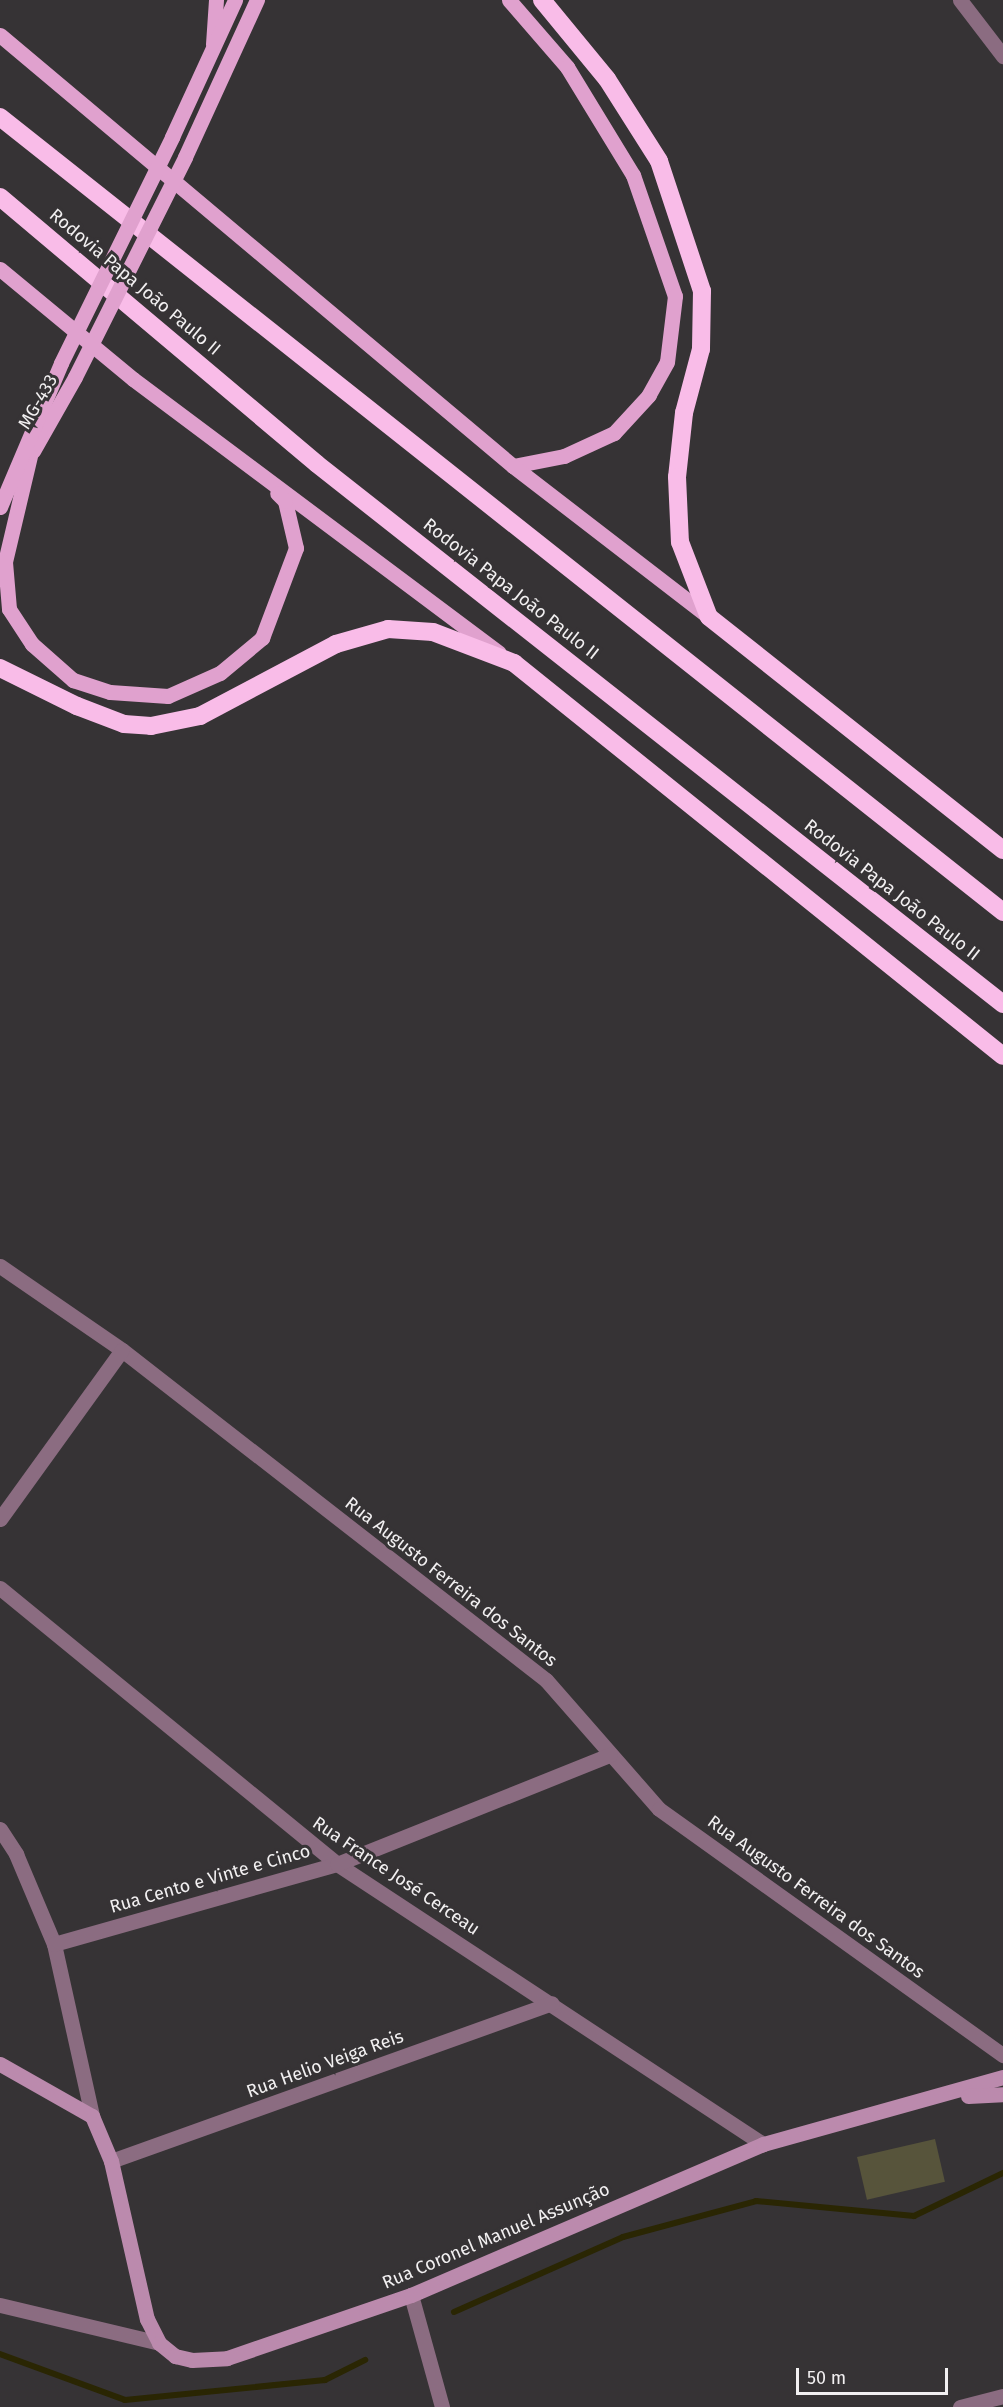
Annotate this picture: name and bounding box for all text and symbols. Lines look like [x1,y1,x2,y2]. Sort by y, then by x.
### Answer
street label: Rodovia Papa João Paulo II [45,204,225,360]
street label: MG-433 [14,371,62,433]
street label: Rodovia Papa João Paulo II [419,514,603,664]
street label: Rodovia Papa João Paulo II [800,815,984,965]
street label: Rua Augusto Ferreira dos Santos [341,1492,561,1672]
street label: Rua Augusto Ferreira dos Santos [703,1811,929,1983]
street label: Rua France José Cerceau [308,1812,484,1940]
street label: Rua Cento e Vinte e Cinco [107,1840,313,1918]
street label: Rua Helio Veiga Reis [244,2026,406,2102]
street label: Rua Coronel Manuel Assunção [379,2178,613,2294]
scale bar [799,2356,950,2394]
text: 50 m [807,2367,846,2389]

